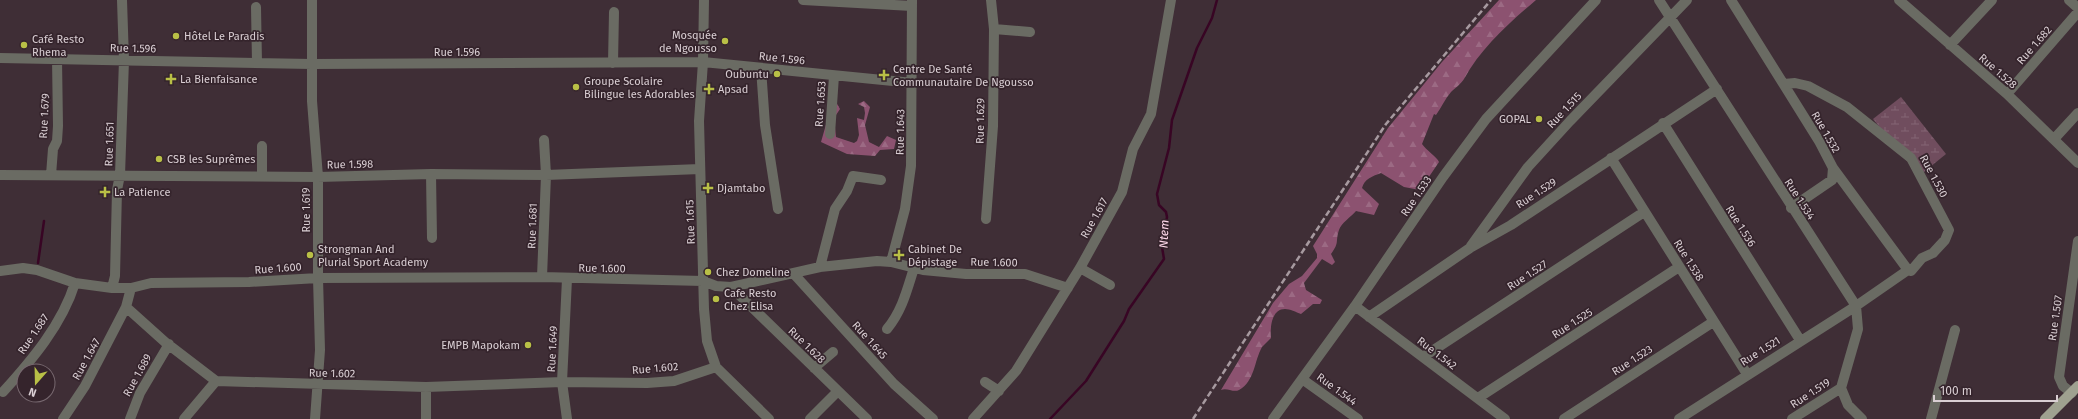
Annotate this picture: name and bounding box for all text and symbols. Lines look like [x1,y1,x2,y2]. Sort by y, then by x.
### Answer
street label: Rue 1.682 [2014,24,2055,67]
place label: Mosquée de Ngousso [659,29,717,55]
place label: Hôtel Le Paradis [184,30,264,43]
marker: Hôtel Le Paradis [171,31,181,41]
place label: Café Resto Rhema [32,33,84,59]
marker: Mosquée de Ngousso [720,36,730,46]
marker: Café Resto Rhema [19,40,29,50]
street label: Rue 1.596 [110,42,156,55]
street label: Rue 1.596 [434,46,480,59]
street label: Rue 1.596 [758,50,806,67]
street label: Rue 1.528 [1976,51,2019,91]
place label: Centre De Santé Communautaire De Ngousso [893,63,1034,89]
place label: Oubuntu [725,68,769,81]
marker: Oubuntu [772,69,782,79]
marker: Centre De Santé Communautaire De Ngousso [878,69,890,81]
marker: La Bienfaisance [165,73,177,85]
place label: La Bienfaisance [180,73,258,86]
place label: Groupe Scolaire Bilingue les Adorables [584,75,695,101]
street label: Rue 1.653 [812,81,829,127]
marker: Groupe Scolaire Bilingue les Adorables [571,82,581,92]
marker: Apsad [703,83,715,95]
place label: Apsad [718,83,748,96]
street label: Rue 1.515 [1544,89,1585,131]
street label: Rue 1.679 [37,93,52,139]
street label: Rue 1.629 [974,98,987,144]
street label: Rue 1.643 [894,109,907,155]
street label: Rue 1.532 [1809,109,1843,155]
place label: GOPAL [1499,113,1532,126]
marker: GOPAL [1534,114,1544,124]
street label: Rue 1.651 [102,121,117,167]
place label: CSB les Suprêmes [167,153,255,166]
street label: Rue 1.530 [1917,153,1950,200]
marker: CSB les Suprêmes [154,154,164,164]
street label: Rue 1.598 [327,158,373,171]
street label: Rue 1.533 [1398,174,1435,219]
street label: Rue 1.529 [1513,175,1559,211]
street label: Rue 1.534 [1782,176,1818,222]
marker: Djamtabo [702,182,714,194]
place label: Djamtabo [717,182,765,195]
marker: La Patience [99,186,111,198]
place label: La Patience [114,186,171,199]
street label: Rue 1.619 [300,187,313,233]
street label: Rue 1.617 [1078,196,1111,241]
street label: Rue 1.615 [683,199,698,245]
street label: Rue 1.681 [525,203,540,249]
street label: Rue 1.536 [1723,203,1758,249]
water label: Ntem [1157,219,1171,249]
street label: Rue 1.538 [1671,237,1706,283]
place label: Strongman And Plurial Sport Academy [318,243,429,269]
place label: Cabinet De Dépistage [908,243,962,269]
marker: Cabinet De Dépistage [893,249,905,261]
marker: Strongman And Plurial Sport Academy [305,250,315,260]
street label: Rue 1.600 [970,256,1018,269]
street label: Rue 1.527 [1505,258,1550,293]
street label: Rue 1.600 [254,260,302,277]
street label: Rue 1.600 [578,262,626,275]
place label: Chez Domeline [716,266,790,279]
marker: Chez Domeline [703,267,713,277]
place label: Cafe Resto Chez Elisa [724,287,776,313]
marker: Cafe Resto Chez Elisa [711,294,721,304]
street label: Rue 1.507 [2046,294,2065,342]
street label: Rue 1.525 [1550,305,1595,341]
street label: Rue 1.687 [15,312,52,357]
street label: Rue 1.645 [849,319,890,362]
street label: Rue 1.649 [545,325,560,373]
street label: Rue 1.628 [785,325,828,366]
street label: Rue 1.542 [1414,334,1459,372]
street label: Rue 1.521 [1738,334,1783,369]
street label: Rue 1.647 [70,336,103,382]
place label: EMPB Mapokam [441,339,520,352]
marker: EMPB Mapokam [523,340,533,350]
street label: Rue 1.523 [1610,343,1655,378]
street label: Rue 1.689 [120,351,155,399]
street label: Rue 1.602 [631,360,679,377]
north arrow [16,363,56,403]
street label: Rue 1.602 [309,367,355,380]
street label: Rue 1.544 [1314,370,1360,408]
street label: Rue 1.519 [1788,376,1833,411]
scale bar [1934,377,2057,403]
text: 100 m [1940,384,1972,398]
text: N [27,385,38,399]

